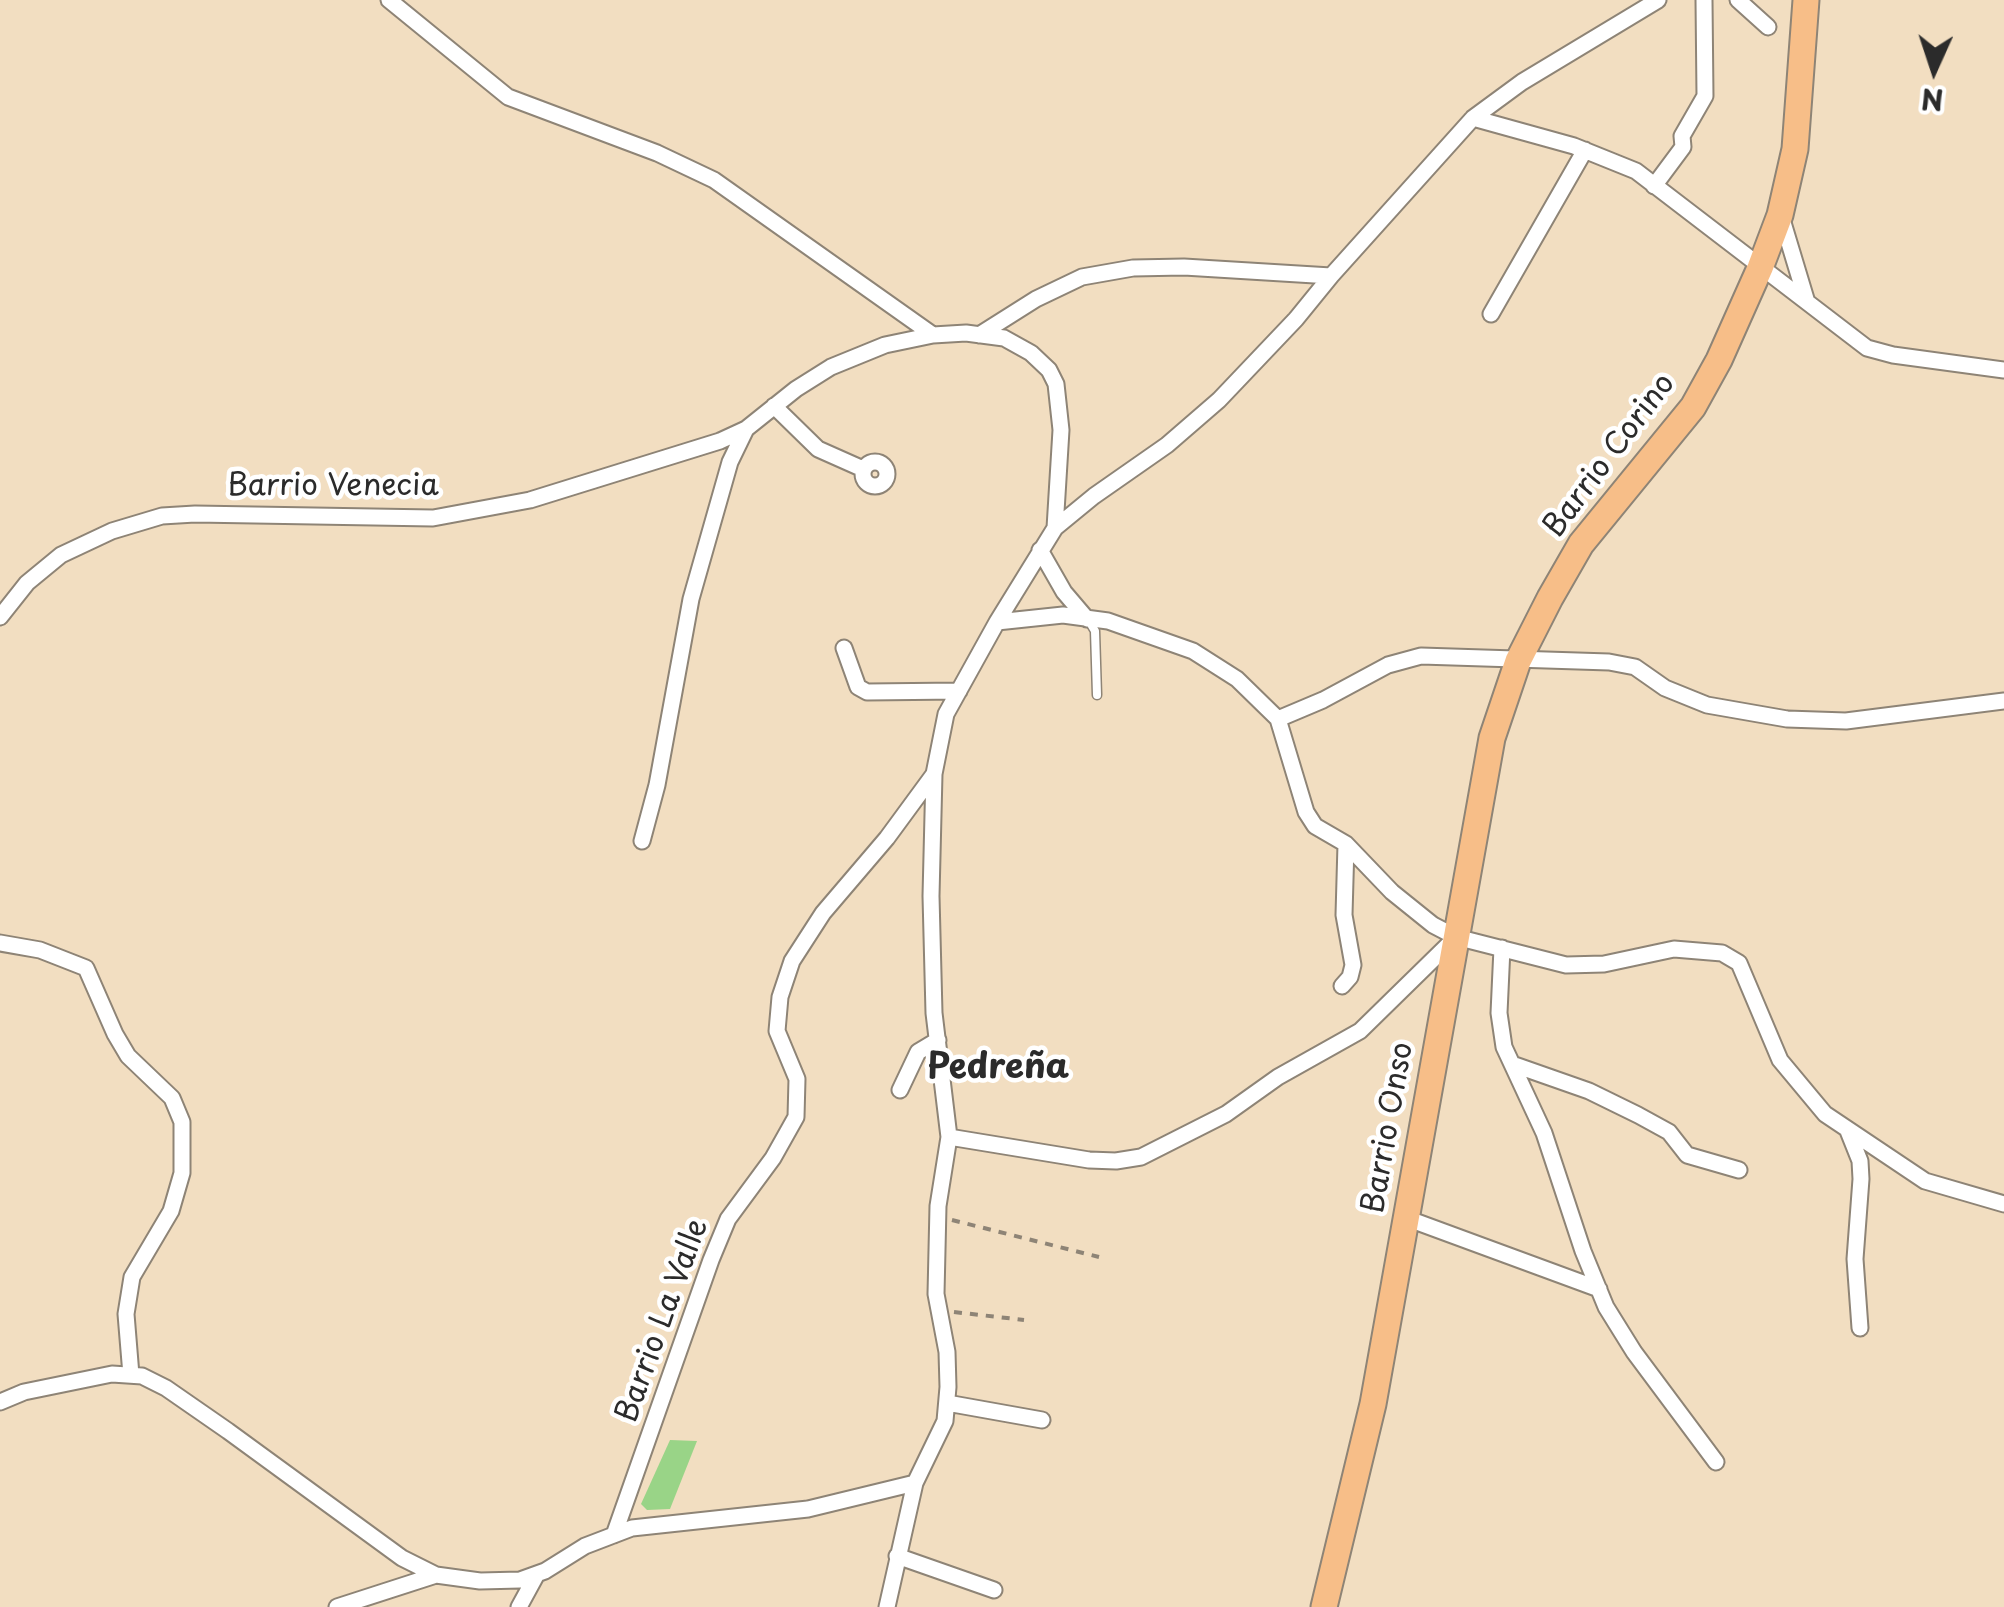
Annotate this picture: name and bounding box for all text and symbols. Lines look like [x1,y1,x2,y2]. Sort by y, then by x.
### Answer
north arrow [1884,20,1984,120]
text: N [1920,78,1945,123]
street label: Barrio Corino [1537,367,1683,545]
street label: Barrio Venecia [227,469,439,505]
street label: Barrio Onso [1356,1039,1422,1217]
district label: Pedreña [927,1047,1069,1089]
street label: Barrio La Valle [609,1214,717,1428]

